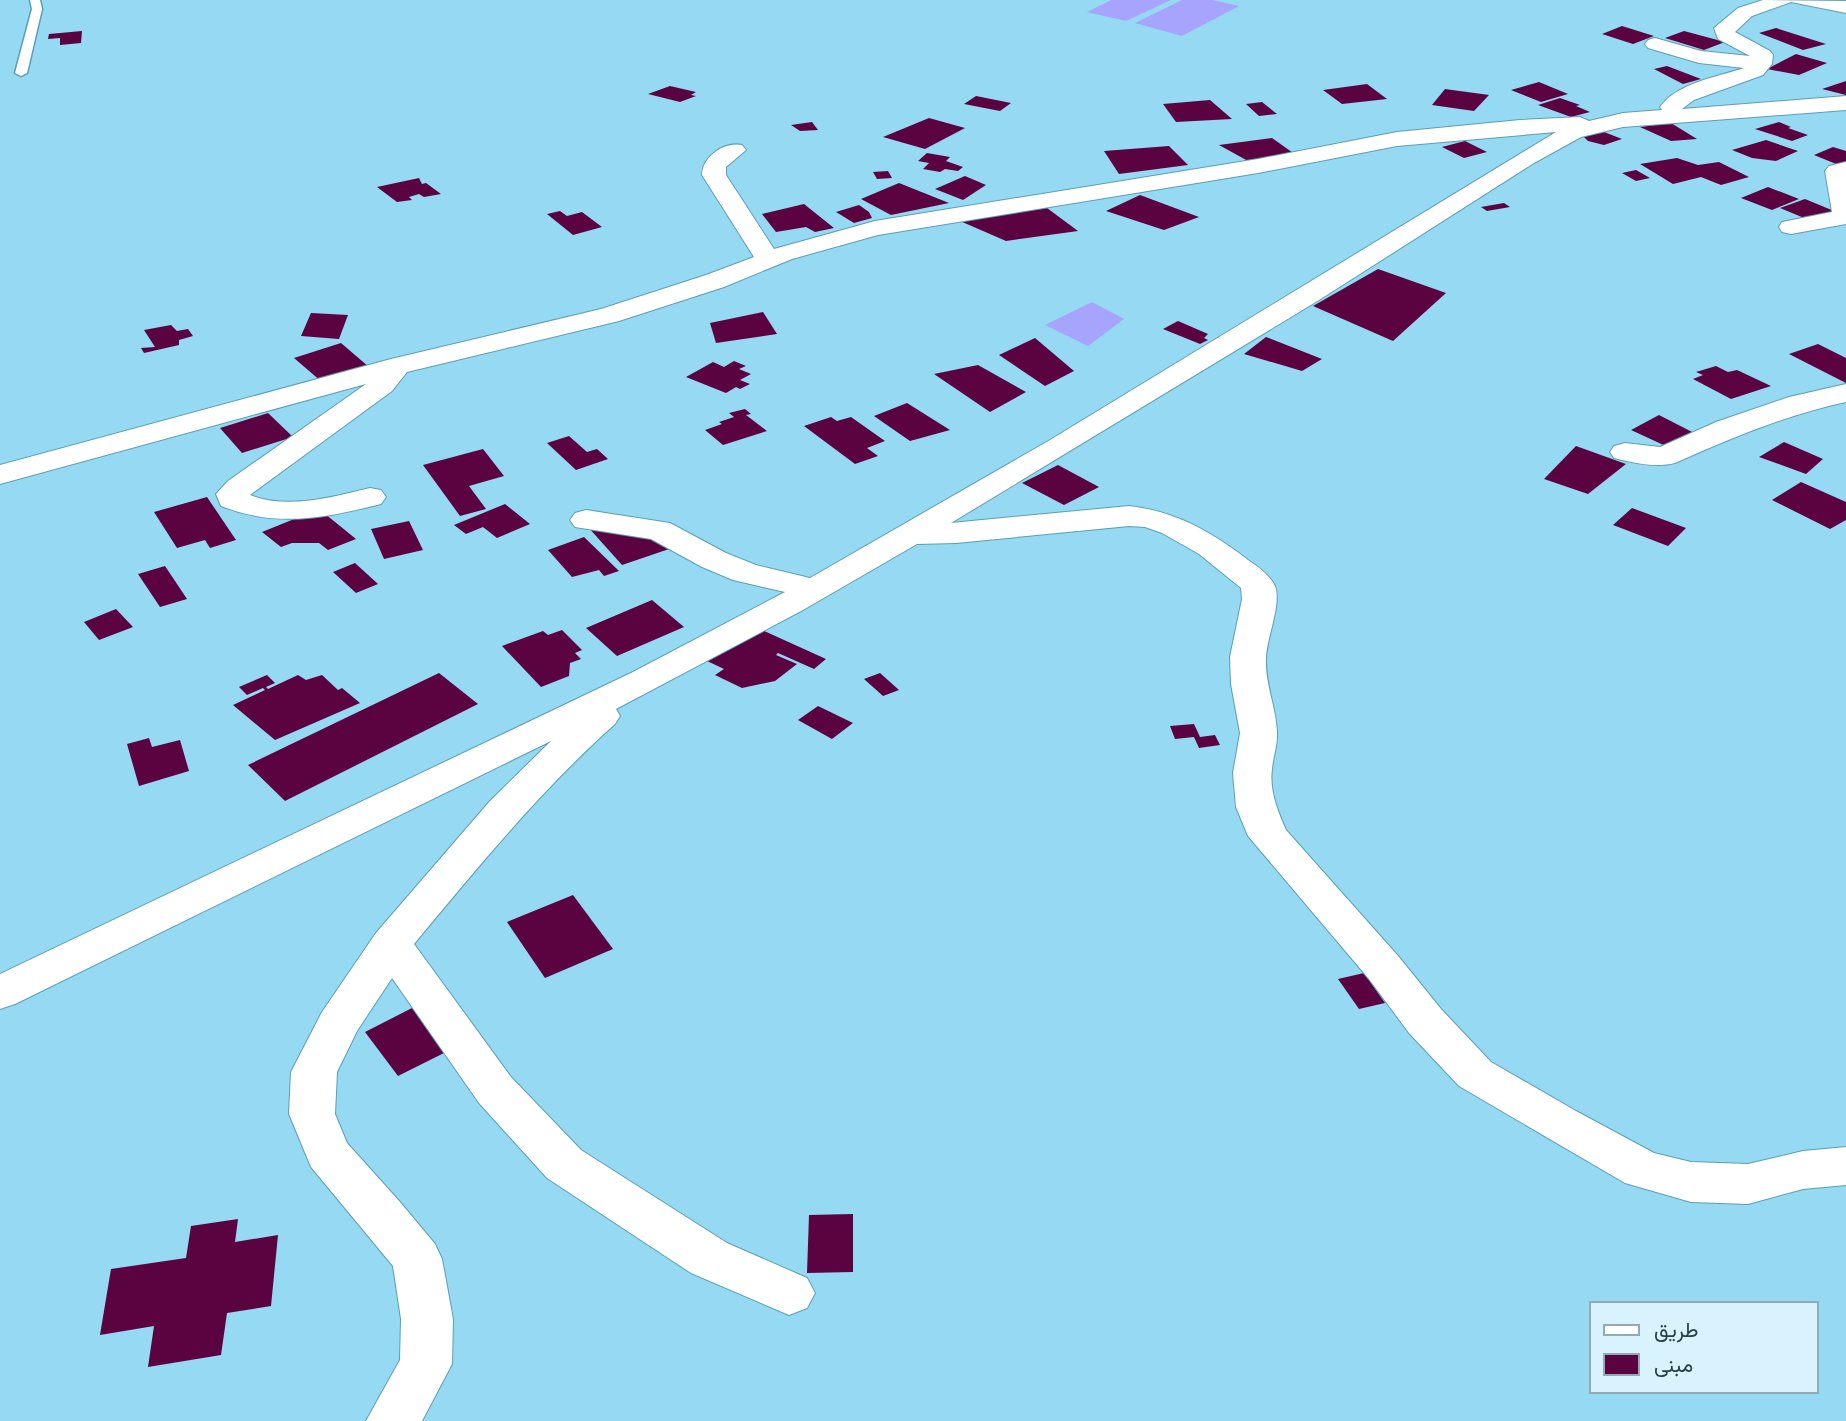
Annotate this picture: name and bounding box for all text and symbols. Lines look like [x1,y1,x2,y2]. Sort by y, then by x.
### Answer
legend [1590,1302,1818,1393]
text: طريق [1654,1315,1699,1344]
text: مبنى [1654,1350,1693,1379]

